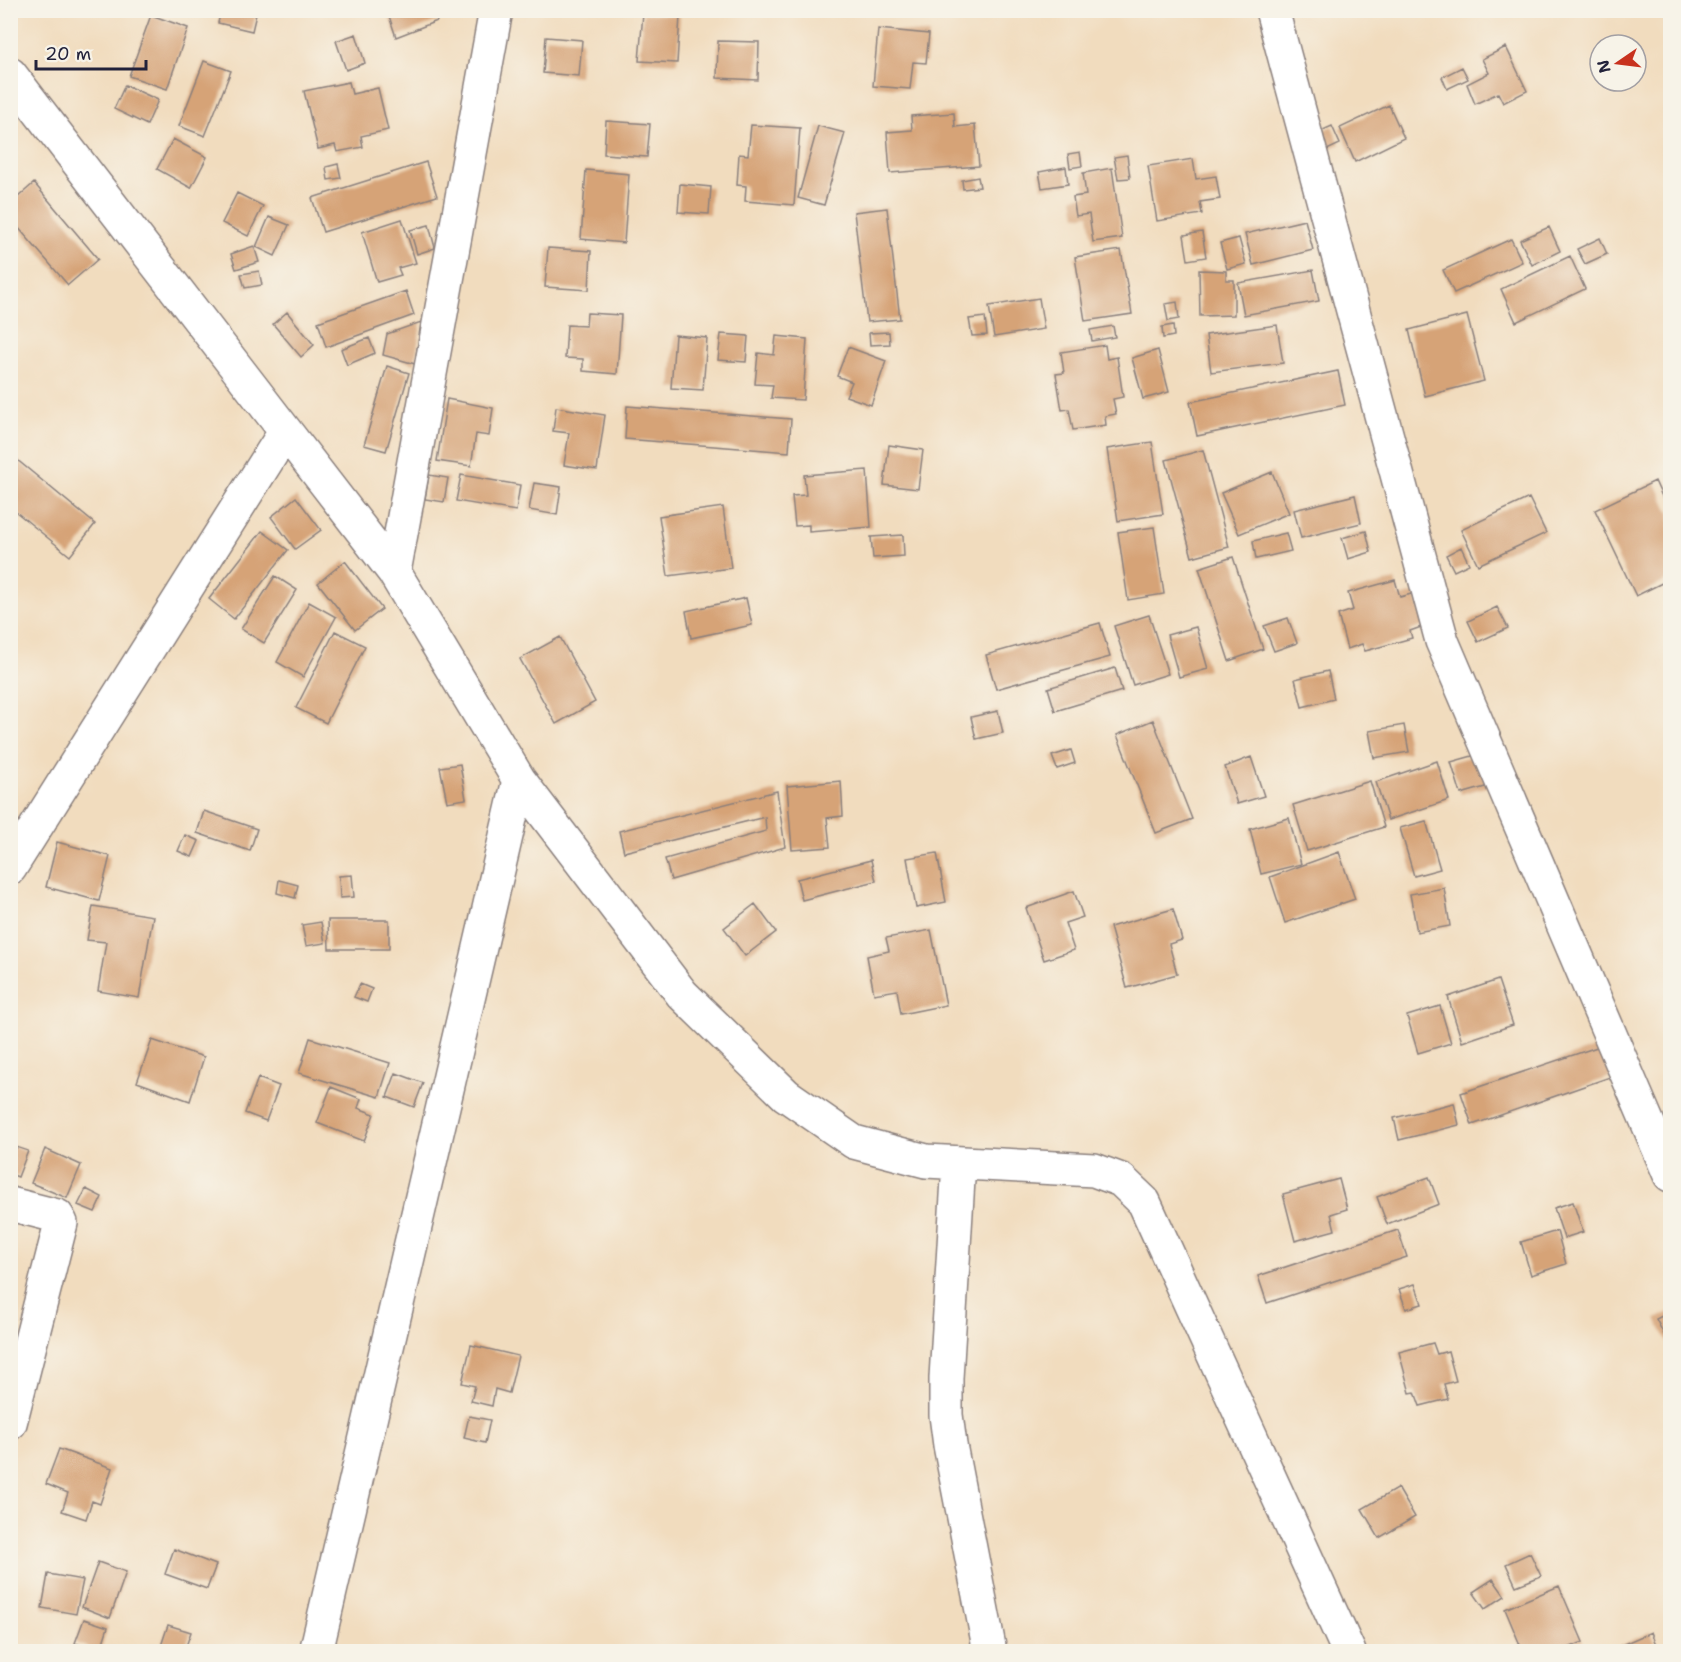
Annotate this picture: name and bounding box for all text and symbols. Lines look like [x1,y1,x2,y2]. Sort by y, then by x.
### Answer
scale bar [36,33,146,71]
north arrow [1588,33,1648,93]
text: 20 m [45,42,91,66]
text: N [1592,58,1616,75]

